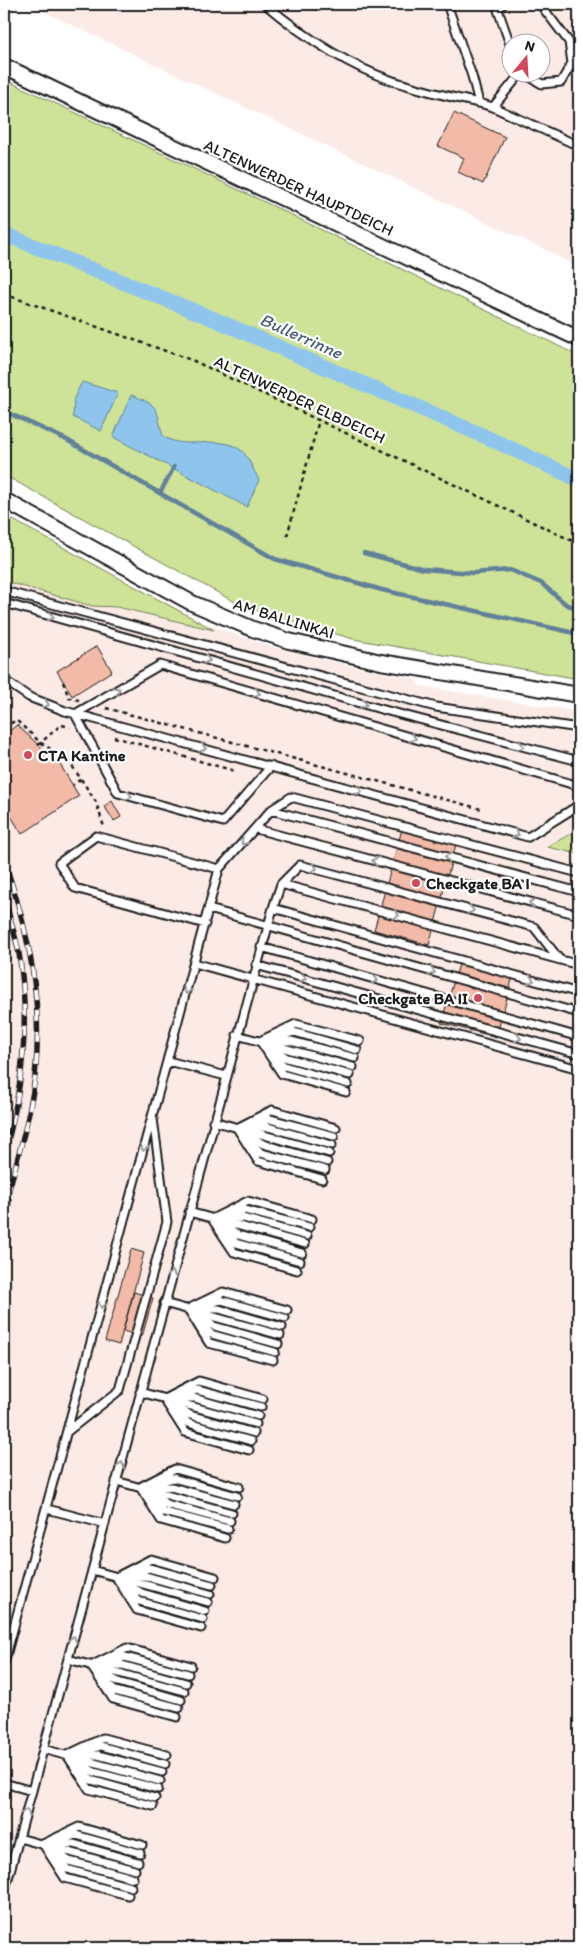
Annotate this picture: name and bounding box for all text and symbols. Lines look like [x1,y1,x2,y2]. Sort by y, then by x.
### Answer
north arrow [500,32,550,82]
text: N [523,37,537,56]
street label: ALTENWERDER HAUPTDEICH [201,135,397,240]
water label: Bullerrinne [257,308,347,364]
street label: ALTENWERDER ELBDEICH [211,351,388,447]
street label: AM BALLINKAI [231,594,337,643]
one-way arrow [46,611,54,621]
one-way arrow [203,655,211,665]
one-way arrow [112,687,121,697]
one-way arrow [252,687,261,697]
one-way arrow [41,698,50,708]
one-way arrow [359,699,367,709]
one-way arrow [409,732,417,742]
one-way arrow [516,740,525,751]
one-way arrow [198,742,207,753]
place label: CTA Kantine [38,746,126,765]
marker: CTA Kantine [22,749,34,761]
one-way arrow [355,785,363,795]
one-way arrow [124,790,133,801]
one-way arrow [512,828,520,839]
one-way arrow [240,837,249,846]
one-way arrow [444,853,452,863]
one-way arrow [372,856,380,866]
one-way arrow [309,863,317,873]
place label: Checkgate BA I [426,874,530,894]
marker: Checkgate BA I [410,877,422,889]
one-way arrow [528,898,537,909]
one-way arrow [466,905,474,915]
one-way arrow [391,910,399,920]
one-way arrow [428,966,437,977]
one-way arrow [298,973,307,983]
one-way arrow [371,974,380,985]
one-way arrow [527,975,535,985]
one-way arrow [182,986,192,995]
place label: Checkgate BA II [358,989,468,1009]
marker: Checkgate BA II [472,992,484,1004]
one-way arrow [513,1032,522,1043]
one-way arrow [139,1143,150,1152]
one-way arrow [166,1270,177,1279]
one-way arrow [97,1300,108,1309]
one-way arrow [115,1461,125,1469]
one-way arrow [68,1635,78,1643]
one-way arrow [20,1809,30,1817]

